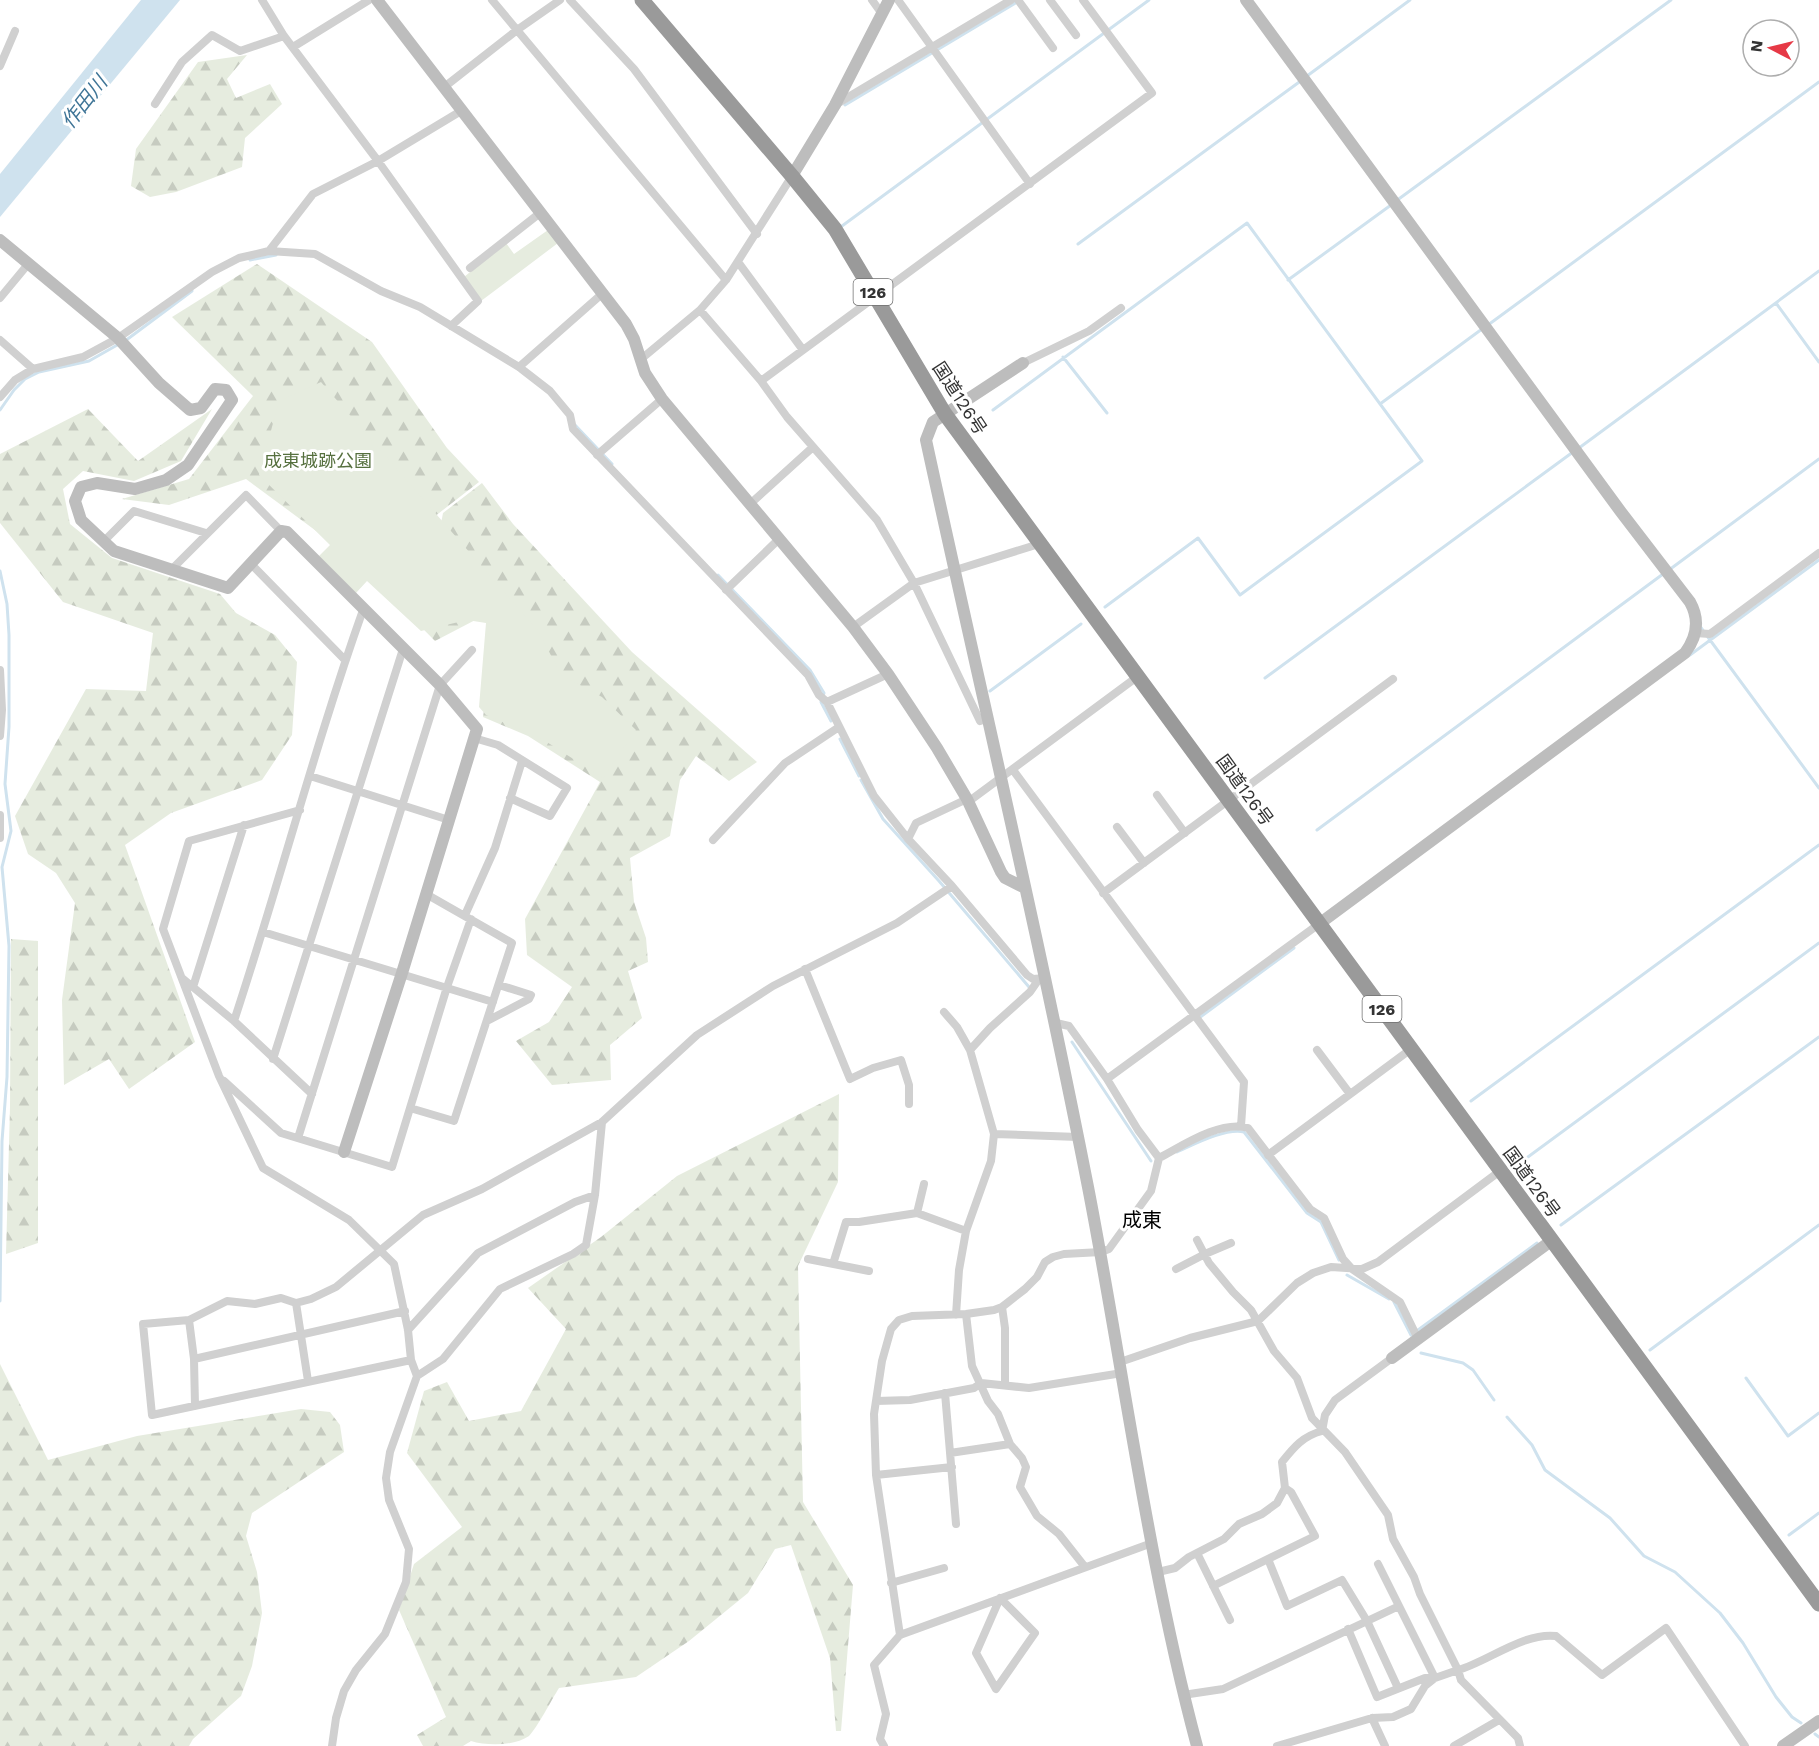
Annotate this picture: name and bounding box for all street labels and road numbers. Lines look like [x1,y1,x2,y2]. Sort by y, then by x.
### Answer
road number: 126 [854,279,892,305]
street label: 国道126号 [929,358,991,438]
street label: 国道126号 [1212,750,1278,830]
road number: 126 [1362,996,1402,1022]
street label: 国道126号 [1499,1142,1565,1222]

